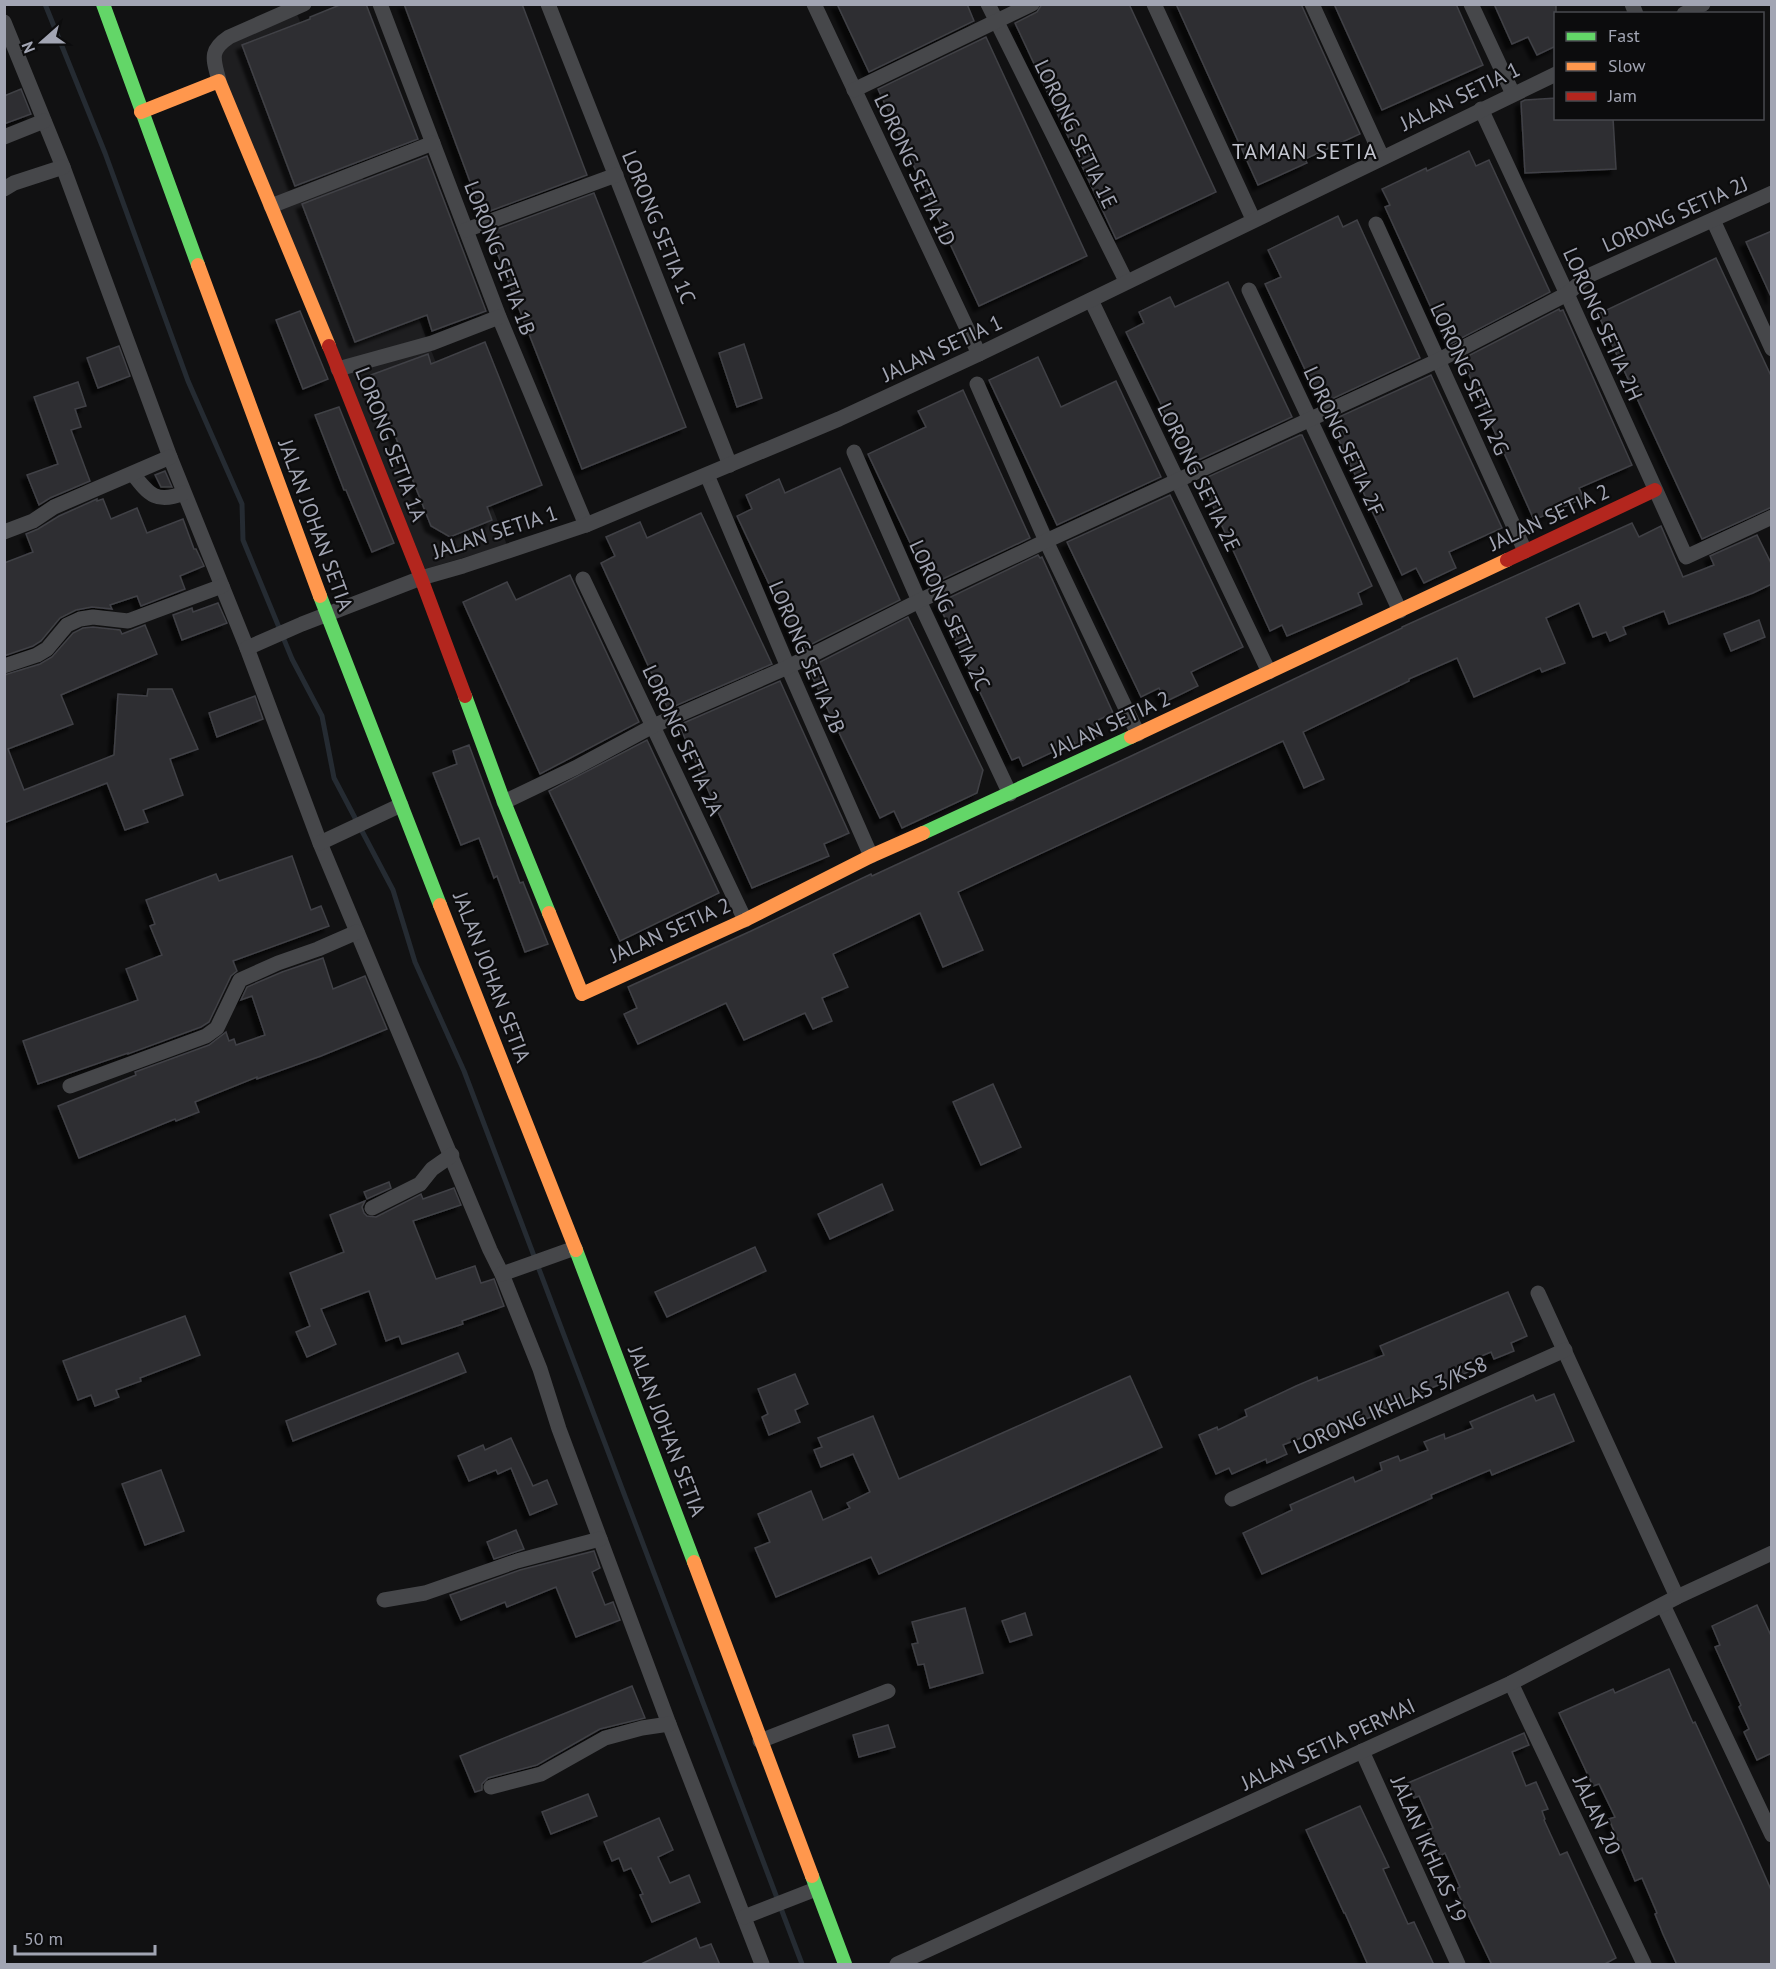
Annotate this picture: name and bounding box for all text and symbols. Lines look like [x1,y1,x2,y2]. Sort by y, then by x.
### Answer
north arrow [12,12,72,72]
legend [1554,12,1764,120]
text: Fast [1608,24,1640,47]
text: N [17,39,39,56]
text: Slow [1608,54,1646,77]
street label: LORONG SETIA 1E [1028,55,1124,213]
street label: JALAN SETIA 1 [1395,55,1524,137]
text: Jam [1607,84,1637,107]
street label: LORONG SETIA 1D [868,90,962,250]
district label: TAMAN SETIA [1232,137,1378,165]
street label: LORONG SETIA 1C [616,146,702,308]
street label: LORONG SETIA 2J [1598,170,1752,258]
street label: LORONG SETIA 1B [458,177,542,339]
street label: LORONG SETIA 2H [1557,243,1649,405]
street label: LORONG SETIA 2G [1424,299,1516,459]
street label: JALAN SETIA 1 [876,308,1007,388]
street label: LORONG SETIA 2F [1298,362,1390,520]
street label: LORONG SETIA 1A [349,363,433,526]
street label: LORONG SETIA 2E [1151,398,1247,556]
street label: JALAN JOHAN SETIA [272,435,360,615]
street label: JALAN SETIA 2 [1483,477,1614,557]
street label: JALAN SETIA 1 [428,499,561,565]
street label: LORONG SETIA 2C [903,535,997,695]
street label: LORONG SETIA 2B [763,577,851,737]
street label: LORONG SETIA 2A [636,660,730,820]
street label: JALAN SETIA 2 [1044,684,1175,764]
street label: JALAN JOHAN SETIA [447,887,537,1067]
street label: JALAN SETIA 2 [604,891,735,969]
street label: JALAN JOHAN SETIA [622,1341,712,1521]
street label: LORONG IKHLAS 3/KS8 [1289,1350,1491,1460]
street label: JALAN SETIA PERMAI [1236,1692,1419,1797]
street label: JALAN 20 [1567,1770,1627,1859]
street label: JALAN IKHLAS 19 [1384,1771,1473,1926]
scale bar [15,1918,154,1956]
text: 50 m [24,1927,63,1950]

